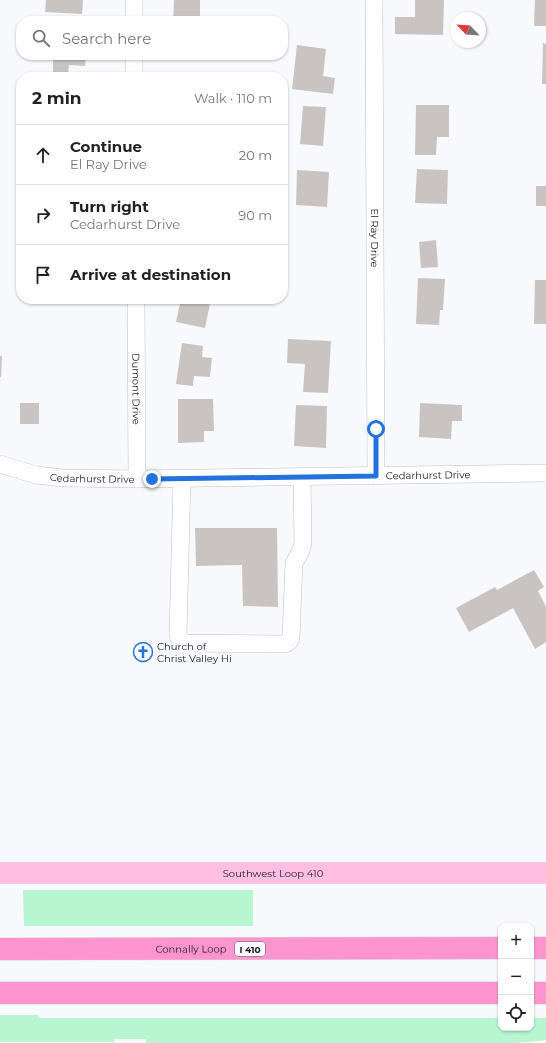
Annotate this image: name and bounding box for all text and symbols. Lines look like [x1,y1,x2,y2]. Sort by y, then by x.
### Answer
north arrow [450,12,486,48]
search box [16,16,288,60]
icon: search [30,27,52,49]
text: Search here [62,29,151,48]
text: 2 min [32,88,82,108]
text: Walk · 110 m [194,90,272,106]
text: Continue [70,137,142,156]
icon: ahead [32,144,54,166]
text: 20 m [239,147,272,163]
text: El Ray Drive [70,156,147,172]
text: Turn right [70,197,149,216]
icon: right [32,204,54,226]
text: 90 m [238,207,272,223]
street label: El Ray Drive [368,208,382,268]
text: Cedarhurst Drive [70,216,180,232]
icon: arrive [32,264,54,286]
text: Arrive at destination [70,265,231,284]
street label: Dumont Drive [130,353,143,425]
route start [367,420,385,438]
street label: Cedarhurst Drive [386,468,471,482]
street label: Cedarhurst Drive [49,470,135,485]
route end [143,470,161,488]
place label: Church of Christ Valley Hi [157,640,232,665]
church icon: Church of Christ Valley Hi [132,641,154,663]
street label: Southwest Loop 410 [223,867,324,880]
map controls [498,923,534,1031]
button: + [498,923,534,959]
street label: Connally Loop [155,942,227,955]
road number: I 410 [235,942,265,956]
button: − [498,959,534,995]
button: locate [498,995,534,1031]

